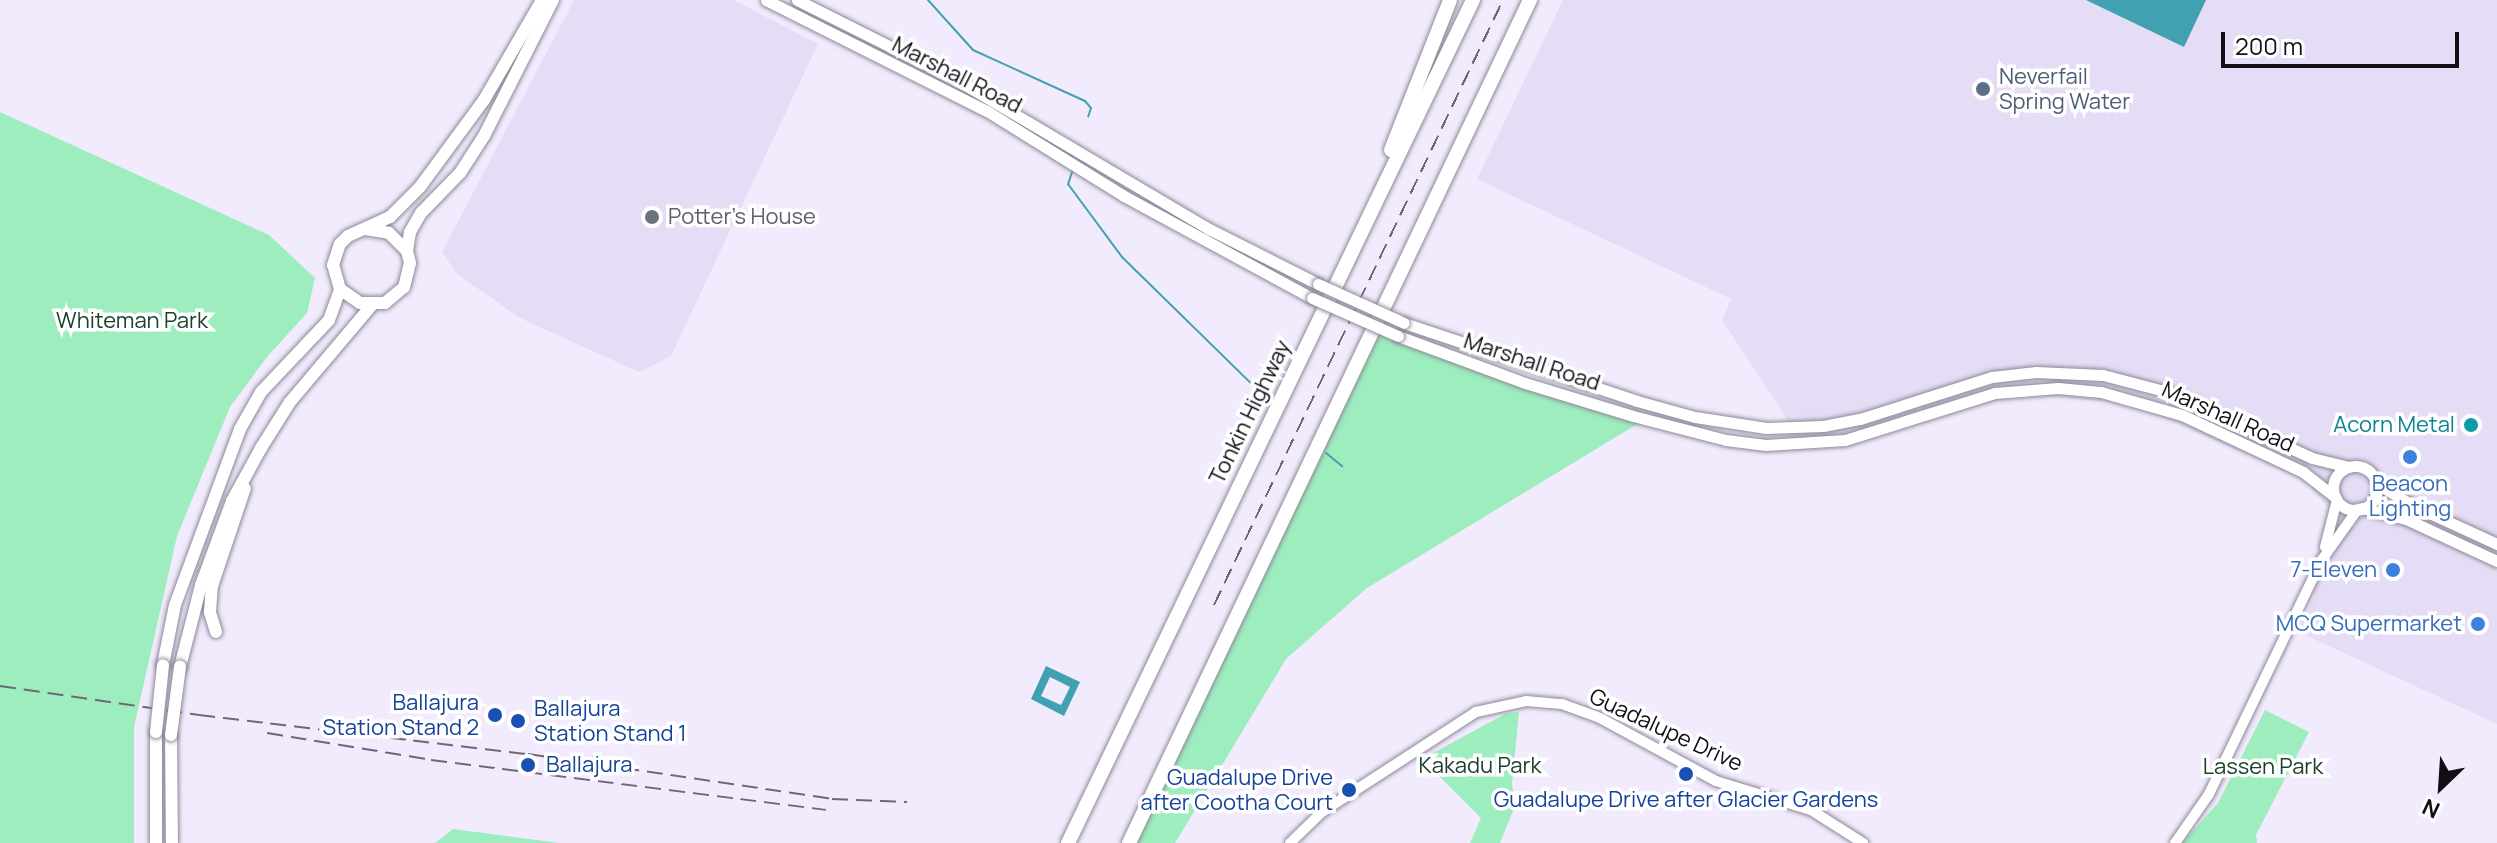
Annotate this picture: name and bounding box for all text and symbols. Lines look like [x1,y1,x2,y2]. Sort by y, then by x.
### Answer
scale bar [2225,16,2463,66]
text: 200 m [2235,29,2303,62]
street label: Marshall Road [888,31,1026,119]
place label: Neverfail Spring Water [1999,63,2130,114]
marker: Neverfail Spring Water [1974,80,1992,98]
place label: Potter's House [668,204,816,230]
marker: Potter's House [643,208,661,226]
park label: Whiteman Park [56,308,208,334]
street label: Marshall Road [1460,328,1604,396]
street label: Tonkin Highway [1204,336,1296,488]
street label: Marshall Road [2158,376,2298,458]
place label: Acorn Metal [2333,412,2455,438]
marker: Acorn Metal [2462,416,2480,434]
marker: Beacon Lighting [2401,448,2419,466]
place label: Beacon Lighting [2369,470,2451,522]
place label: 7-Eleven [2291,557,2377,583]
marker: 7-Eleven [2384,561,2402,579]
place label: MCQ Supermarket [2276,611,2462,637]
marker: MCQ Supermarket [2469,615,2487,633]
street label: Guadalupe Drive [1585,683,1747,777]
place label: Ballajura Station Stand 2 [322,689,479,740]
place label: Ballajura Station Stand 1 [534,695,687,746]
marker: Ballajura Station Stand 2 [486,706,504,724]
marker: Ballajura Station Stand 1 [509,712,527,730]
north arrow [2401,747,2481,827]
place label: Ballajura [546,752,632,778]
park label: Kakadu Park [1419,753,1541,779]
marker: Ballajura [517,754,539,776]
park label: Lassen Park [2203,754,2323,780]
place label: Guadalupe Drive after Cootha Court [1141,764,1333,816]
marker: Guadalupe Drive after Glacier Gardens [1677,765,1695,783]
marker: Guadalupe Drive after Cootha Court [1340,781,1358,799]
place label: Guadalupe Drive after Glacier Gardens [1494,787,1878,813]
text: N [2417,792,2444,826]

